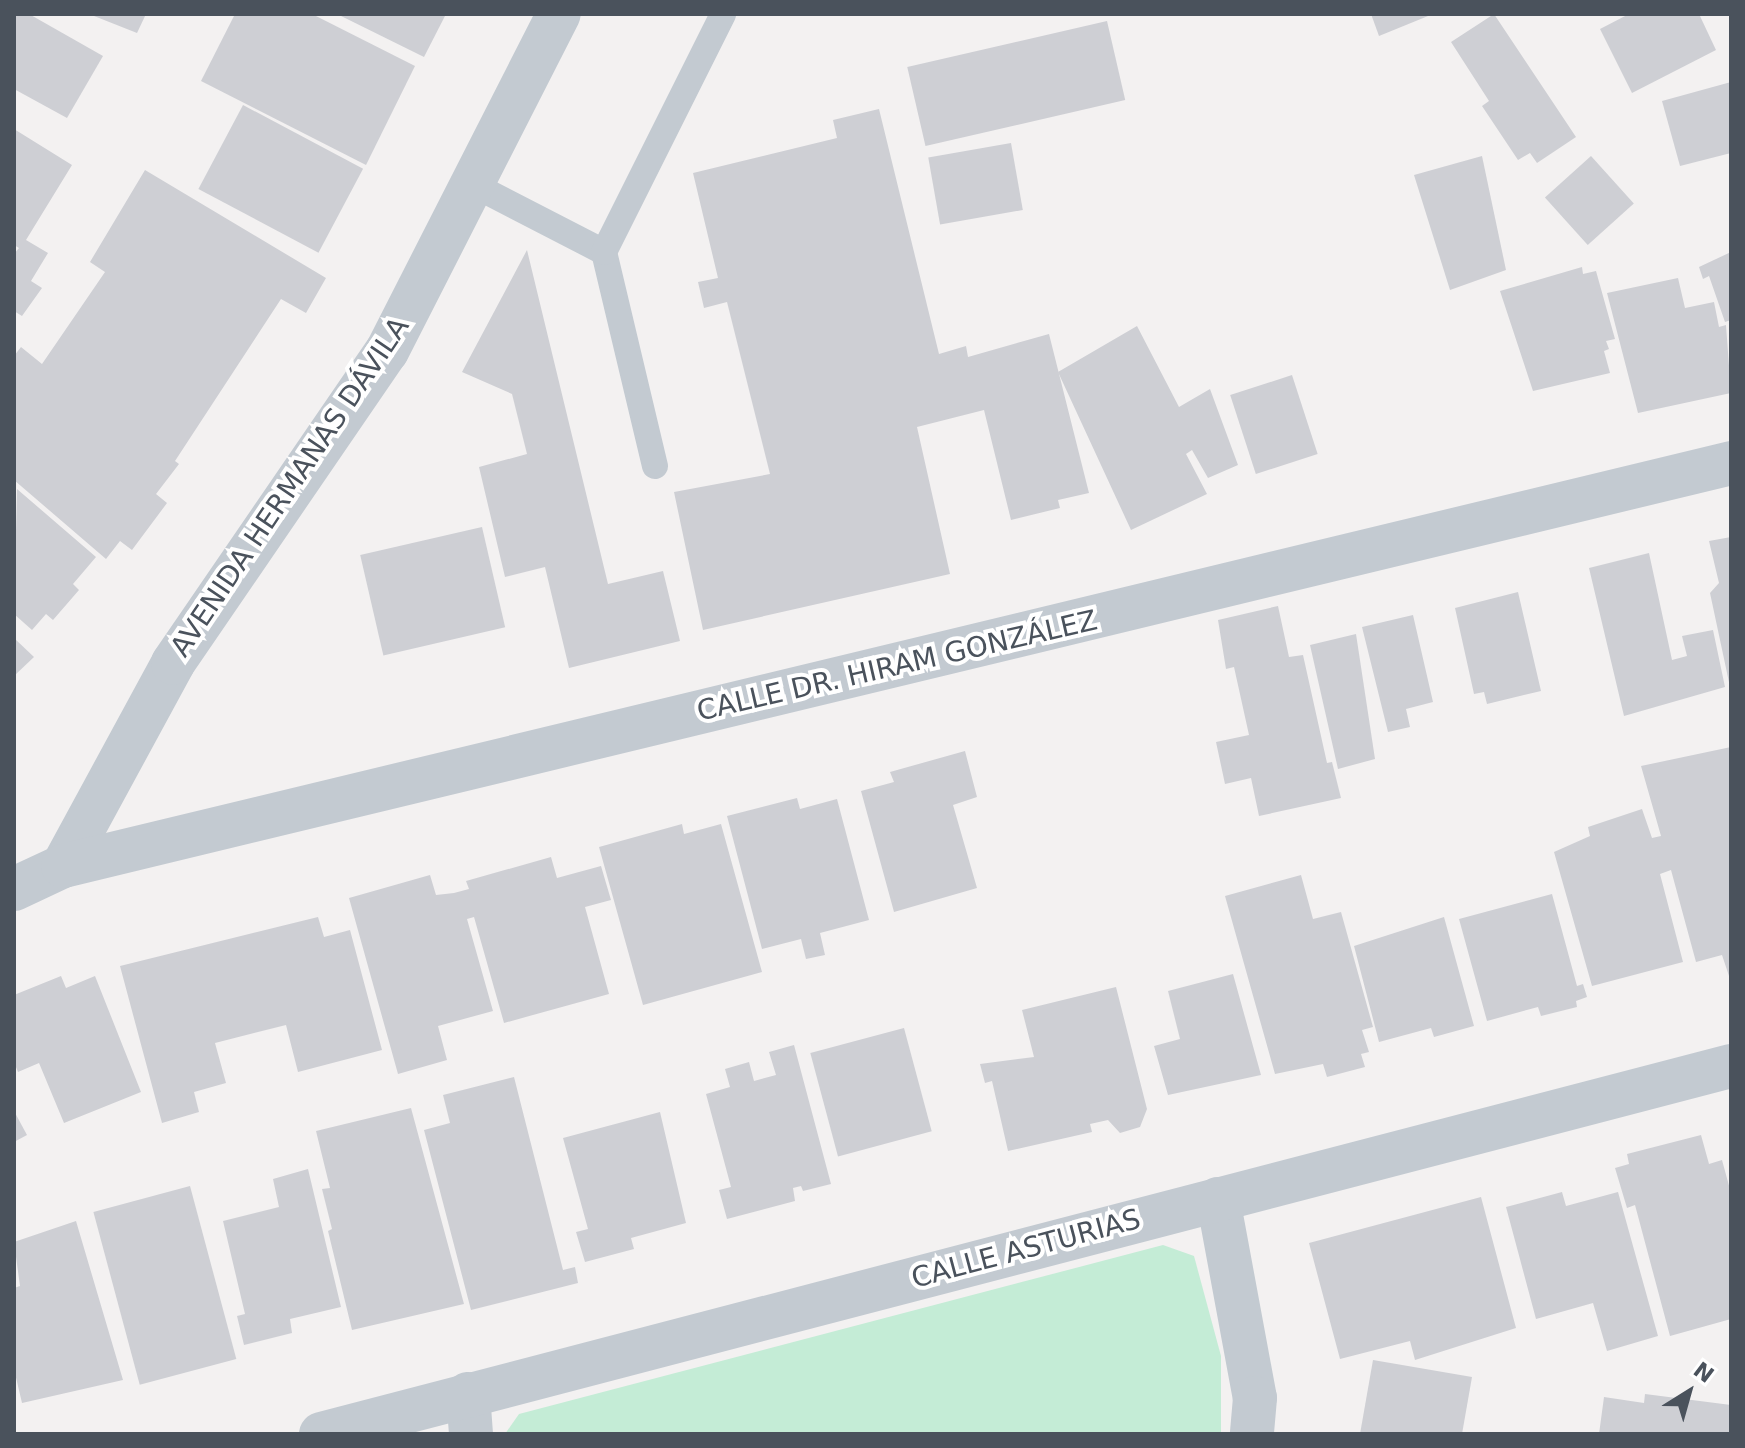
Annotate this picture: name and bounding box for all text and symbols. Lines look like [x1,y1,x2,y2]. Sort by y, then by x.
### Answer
street label: AVENIDA HERMANAS DÁVILA [164,311,416,663]
street label: CALLE DR. HIRAM GONZÁLEZ [694,604,1100,728]
street label: CALLE ASTURIAS [908,1202,1144,1296]
north arrow [1649,1352,1729,1432]
text: N [1689,1357,1719,1388]

